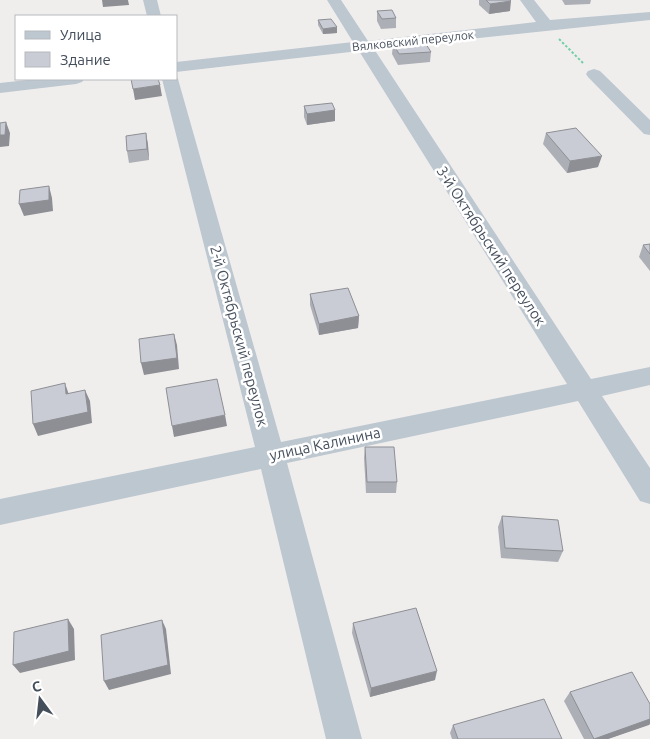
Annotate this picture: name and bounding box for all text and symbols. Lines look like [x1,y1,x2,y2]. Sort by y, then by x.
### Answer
legend [15,15,178,80]
text: Улица [60,26,102,43]
street label: Вялковский переулок [351,28,474,53]
text: Здание [60,51,111,68]
street label: 3-й Октябрьский переулок [433,163,550,329]
street label: 2-й Октябрьский переулок [207,244,272,428]
street label: улица Калинина [268,423,382,464]
north arrow [15,674,65,724]
text: С [30,678,43,695]

